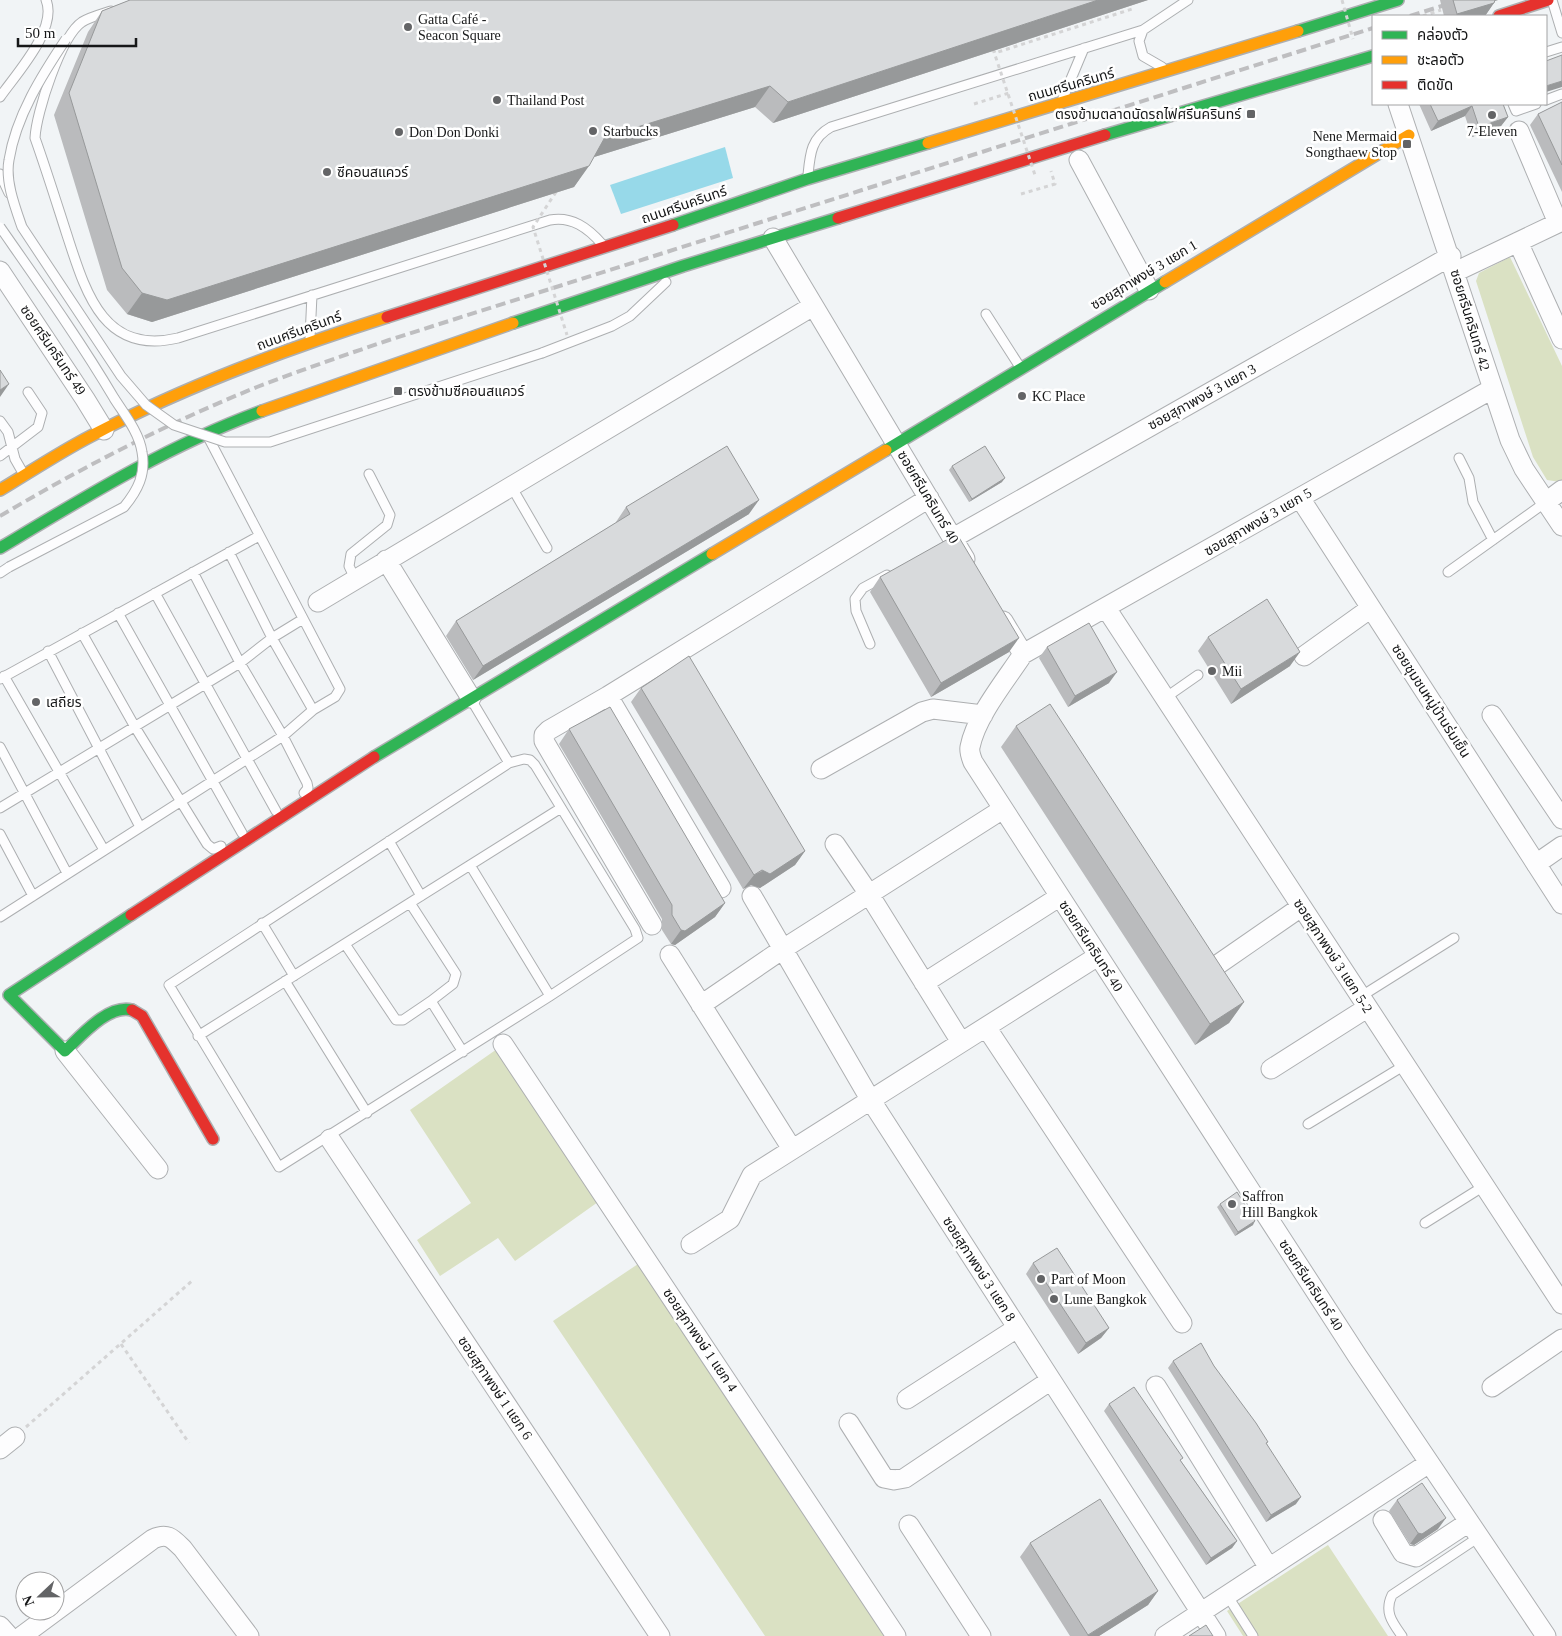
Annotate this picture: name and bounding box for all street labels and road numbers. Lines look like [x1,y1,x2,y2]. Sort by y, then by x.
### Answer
street label: ถนนศรีนครินทร์ [1026,65,1117,104]
street label: ถนนศรีนครินทร์ [639,183,729,227]
street label: ซอยสุภาพงษ์ 3 แยก 1 [1088,237,1200,314]
street label: ซอยศรีนครินทร์ 42 [1447,267,1493,373]
street label: ซอยศรีนครินทร์ 49 [17,302,89,398]
street label: ถนนศรีนครินทร์ [255,308,344,353]
street label: ซอยสุภาพงษ์ 3 แยก 3 [1145,361,1259,434]
street label: ซอยศรีนครินทร์ 40 [894,448,962,546]
street label: ซอยสุภาพงษ์ 3 แยก 5 [1202,485,1315,560]
street label: ซอยชุมชนหมู่บ้านร่มเย็น [1388,641,1474,761]
street label: ซอยสุภาพงษ์ 3 แยก 5-2 [1290,896,1375,1016]
street label: ซอยศรีนครินทร์ 40 [1056,898,1126,994]
street label: ซอยสุภาพงษ์ 3 แยก 8 [939,1214,1018,1324]
street label: ซอยศรีนครินทร์ 40 [1276,1237,1346,1333]
street label: ซอยสุภาพงษ์ 1 แยก 4 [659,1286,740,1395]
street label: ซอยสุภาพงษ์ 1 แยก 6 [454,1334,535,1443]

